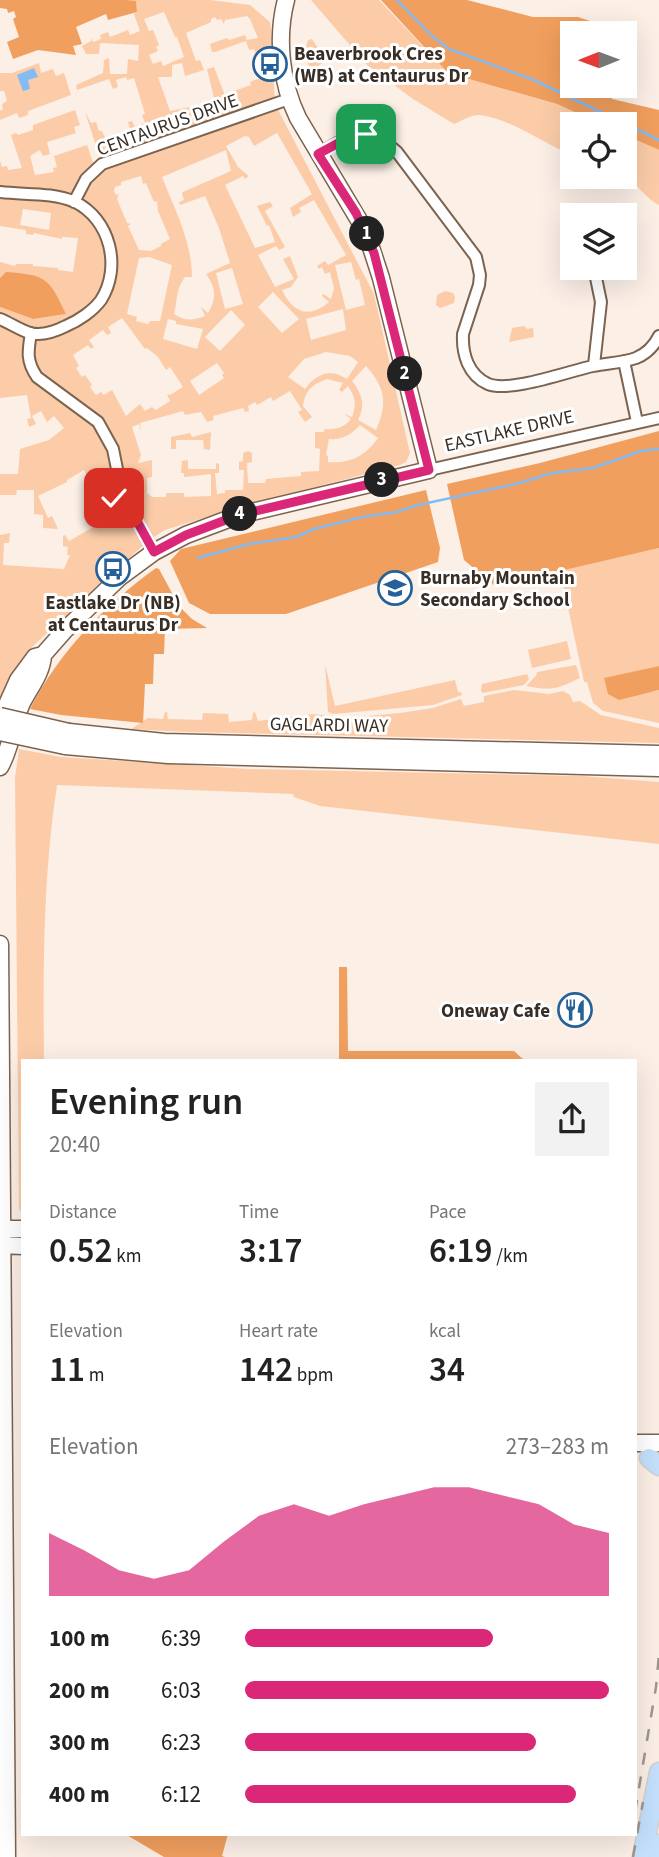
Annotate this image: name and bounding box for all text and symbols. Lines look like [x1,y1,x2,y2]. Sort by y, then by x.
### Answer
north arrow [560,21,637,98]
map controls [560,21,637,280]
place label: Beaverbrook Cres (WB) at Centaurus Dr [294,41,469,90]
bus stop icon: Beaverbrook Cres (WB) at Centaurus Dr [251,45,289,83]
street label: CENTAURUS DRIVE [93,87,242,164]
pin [336,104,396,164]
button: locate [560,112,637,189]
icon: arrive [347,115,385,153]
button: layers [560,203,637,280]
pin: 1 [350,216,384,252]
text: 1 [361,220,372,247]
pin: 2 [388,356,422,392]
text: 2 [399,360,410,387]
street label: EASTLAKE DRIVE [442,403,577,459]
pin: 3 [364,462,400,498]
text: 3 [376,466,387,493]
pin [84,468,144,528]
icon: check [95,479,133,517]
pin: 4 [222,496,258,532]
text: 4 [234,500,245,527]
bus stop icon: Eastlake Dr (NB) at Centaurus Dr [94,550,132,588]
place label: Burnaby Mountain Secondary School [420,565,575,614]
school or university icon: Burnaby Mountain Secondary School [376,569,414,607]
place label: Eastlake Dr (NB) at Centaurus Dr [45,590,181,639]
street label: GAGLARDI WAY [270,711,389,740]
restaurant icon: Oneway Cafe [556,991,594,1029]
place label: Oneway Cafe [441,998,550,1025]
text: Evening run [49,1075,243,1129]
button: share [535,1082,609,1156]
text: 20:40 [49,1128,100,1161]
text: Distance [49,1199,117,1226]
text: Time [239,1199,279,1226]
text: Pace [429,1199,466,1226]
text: 0.52 [49,1226,113,1276]
text: 3:17 [239,1226,303,1276]
text: 6:19 [429,1226,493,1276]
text: km [113,1243,141,1270]
text: /km [493,1243,528,1270]
text: Elevation [49,1318,123,1345]
text: Heart rate [239,1318,318,1345]
text: kcal [429,1318,461,1345]
text: 11 [49,1345,85,1395]
text: 142 [239,1345,293,1395]
text: 34 [429,1345,465,1395]
text: m [85,1362,104,1389]
text: bpm [293,1362,333,1389]
text: Elevation [49,1430,139,1463]
text: 273–283 m [506,1430,609,1463]
text: 100 m [49,1622,110,1655]
text: 6:39 [161,1622,201,1655]
text: 200 m [49,1674,110,1707]
text: 6:03 [161,1674,201,1707]
text: 300 m [49,1726,110,1759]
text: 6:23 [161,1726,201,1759]
text: 400 m [49,1778,110,1811]
text: 6:12 [161,1778,201,1811]

